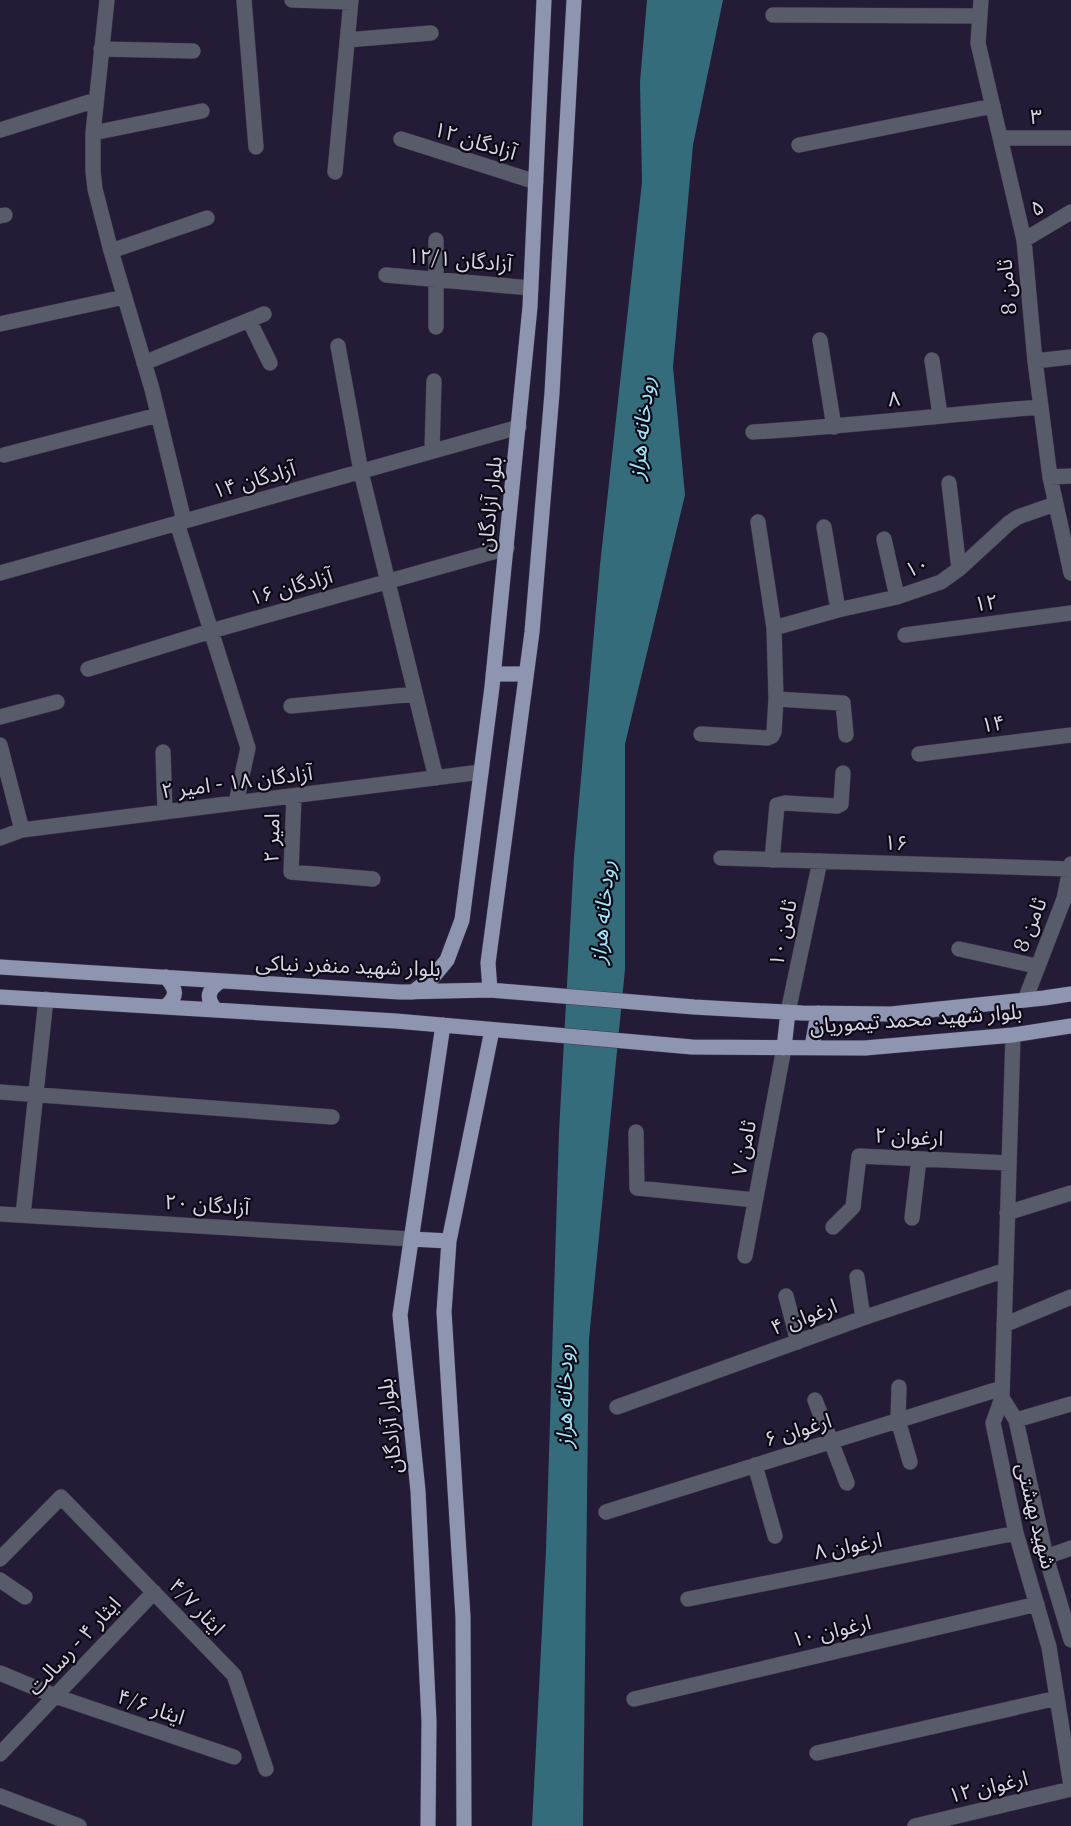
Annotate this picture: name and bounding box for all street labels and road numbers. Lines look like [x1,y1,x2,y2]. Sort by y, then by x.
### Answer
street label: ۳ [1030,102,1042,130]
street label: آزادگان ۱۲ [430,114,521,166]
street label: ۵ [1024,192,1049,222]
street label: آزادگان ۱۲/۱ [407,240,514,278]
street label: ثامن 8 [990,258,1022,316]
street label: ۸ [886,383,901,413]
street label: آزادگان ۱۴ [209,454,299,504]
street label: بلوار آزادگان [470,455,508,553]
street label: ۱۰ [900,549,933,584]
street label: آزادگان ۱۶ [246,561,336,611]
street label: ۱۲ [972,587,1000,617]
street label: ۱۴ [979,708,1007,738]
street label: آزادگان ۱۸ - امیر ۲ [160,758,315,804]
street label: امیر ۲ [257,813,285,863]
street label: ۱۶ [884,828,909,856]
street label: ثامن 8 [1006,893,1053,956]
street label: ثامن ۱۰ [761,897,803,969]
street label: بلوار شهید منفرد نیاکی [255,948,441,982]
street label: بلوار شهید محمد تیموریان [809,997,1023,1039]
street label: ثامن ۷ [724,1118,762,1178]
street label: ارغوان ۲ [874,1120,944,1152]
street label: آزادگان ۲۰ [164,1187,251,1221]
street label: ارغوان ۴ [766,1291,841,1341]
street label: بلوار آزادگان [370,1377,408,1475]
street label: ارغوان ۶ [761,1406,835,1453]
street label: شهید بهشتی [1010,1460,1064,1572]
street label: ارغوان ۸ [811,1525,884,1565]
street label: ایثار ۴/۷ [163,1572,232,1641]
street label: ایثار ۴ - رسالت [20,1590,126,1701]
street label: ارغوان ۱۰ [788,1607,873,1653]
street label: ایثار ۴/۶ [114,1681,189,1731]
street label: ارغوان ۱۲ [945,1763,1030,1809]

